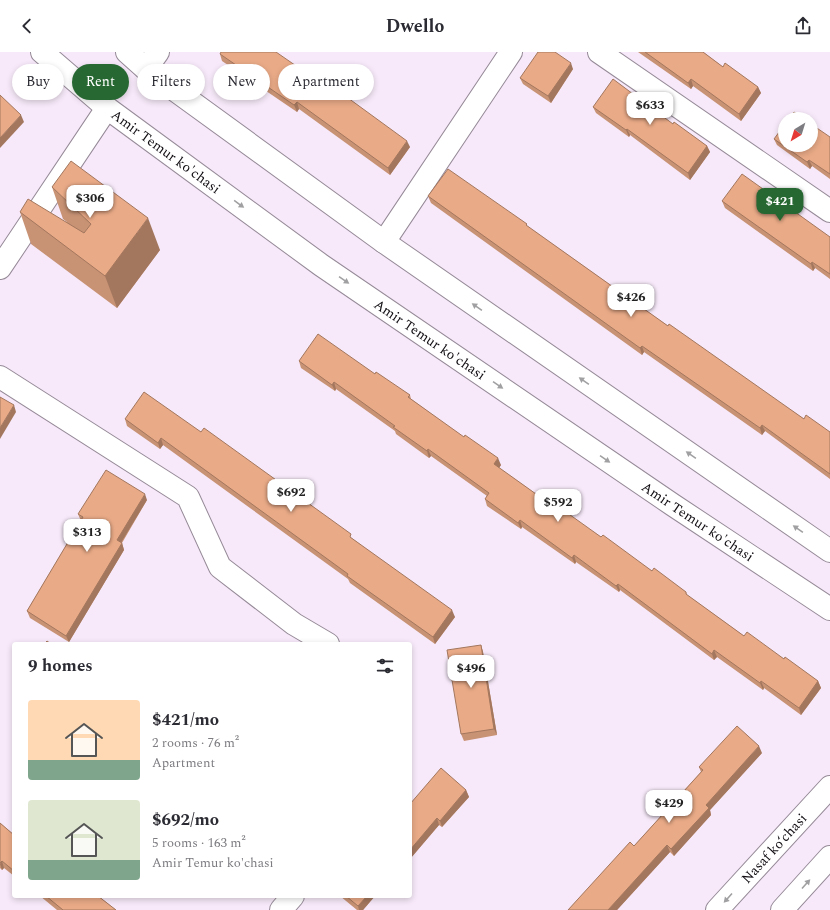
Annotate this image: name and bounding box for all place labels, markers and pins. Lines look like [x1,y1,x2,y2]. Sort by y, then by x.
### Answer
pin: $633 [626,92,674,126]
pin: $306 [66,185,114,219]
pin: $421 [756,188,804,222]
pin: $426 [607,284,655,318]
pin: $692 [267,479,315,513]
pin: $592 [534,489,582,523]
pin: $313 [63,519,111,553]
pin: $496 [447,655,495,689]
pin: $429 [645,790,693,824]

